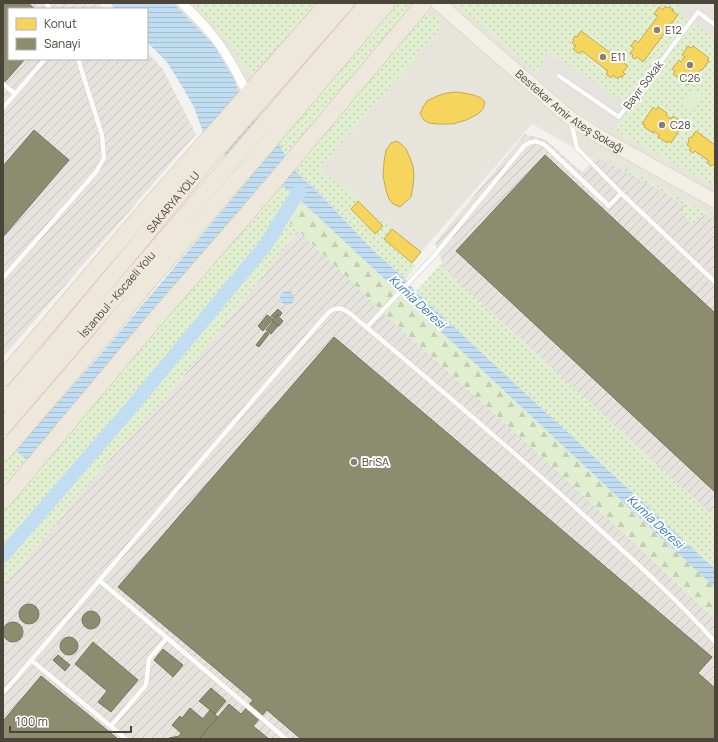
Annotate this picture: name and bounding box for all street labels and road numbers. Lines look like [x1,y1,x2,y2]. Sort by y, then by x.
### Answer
street label: Bayır Sokak [619,57,666,112]
street label: Bestekar Amir Ateş Sokağı [513,66,627,156]
street label: SAKARYA YOLU [143,168,203,236]
street label: İstanbul - Kocaeli Yolu [75,248,158,340]

